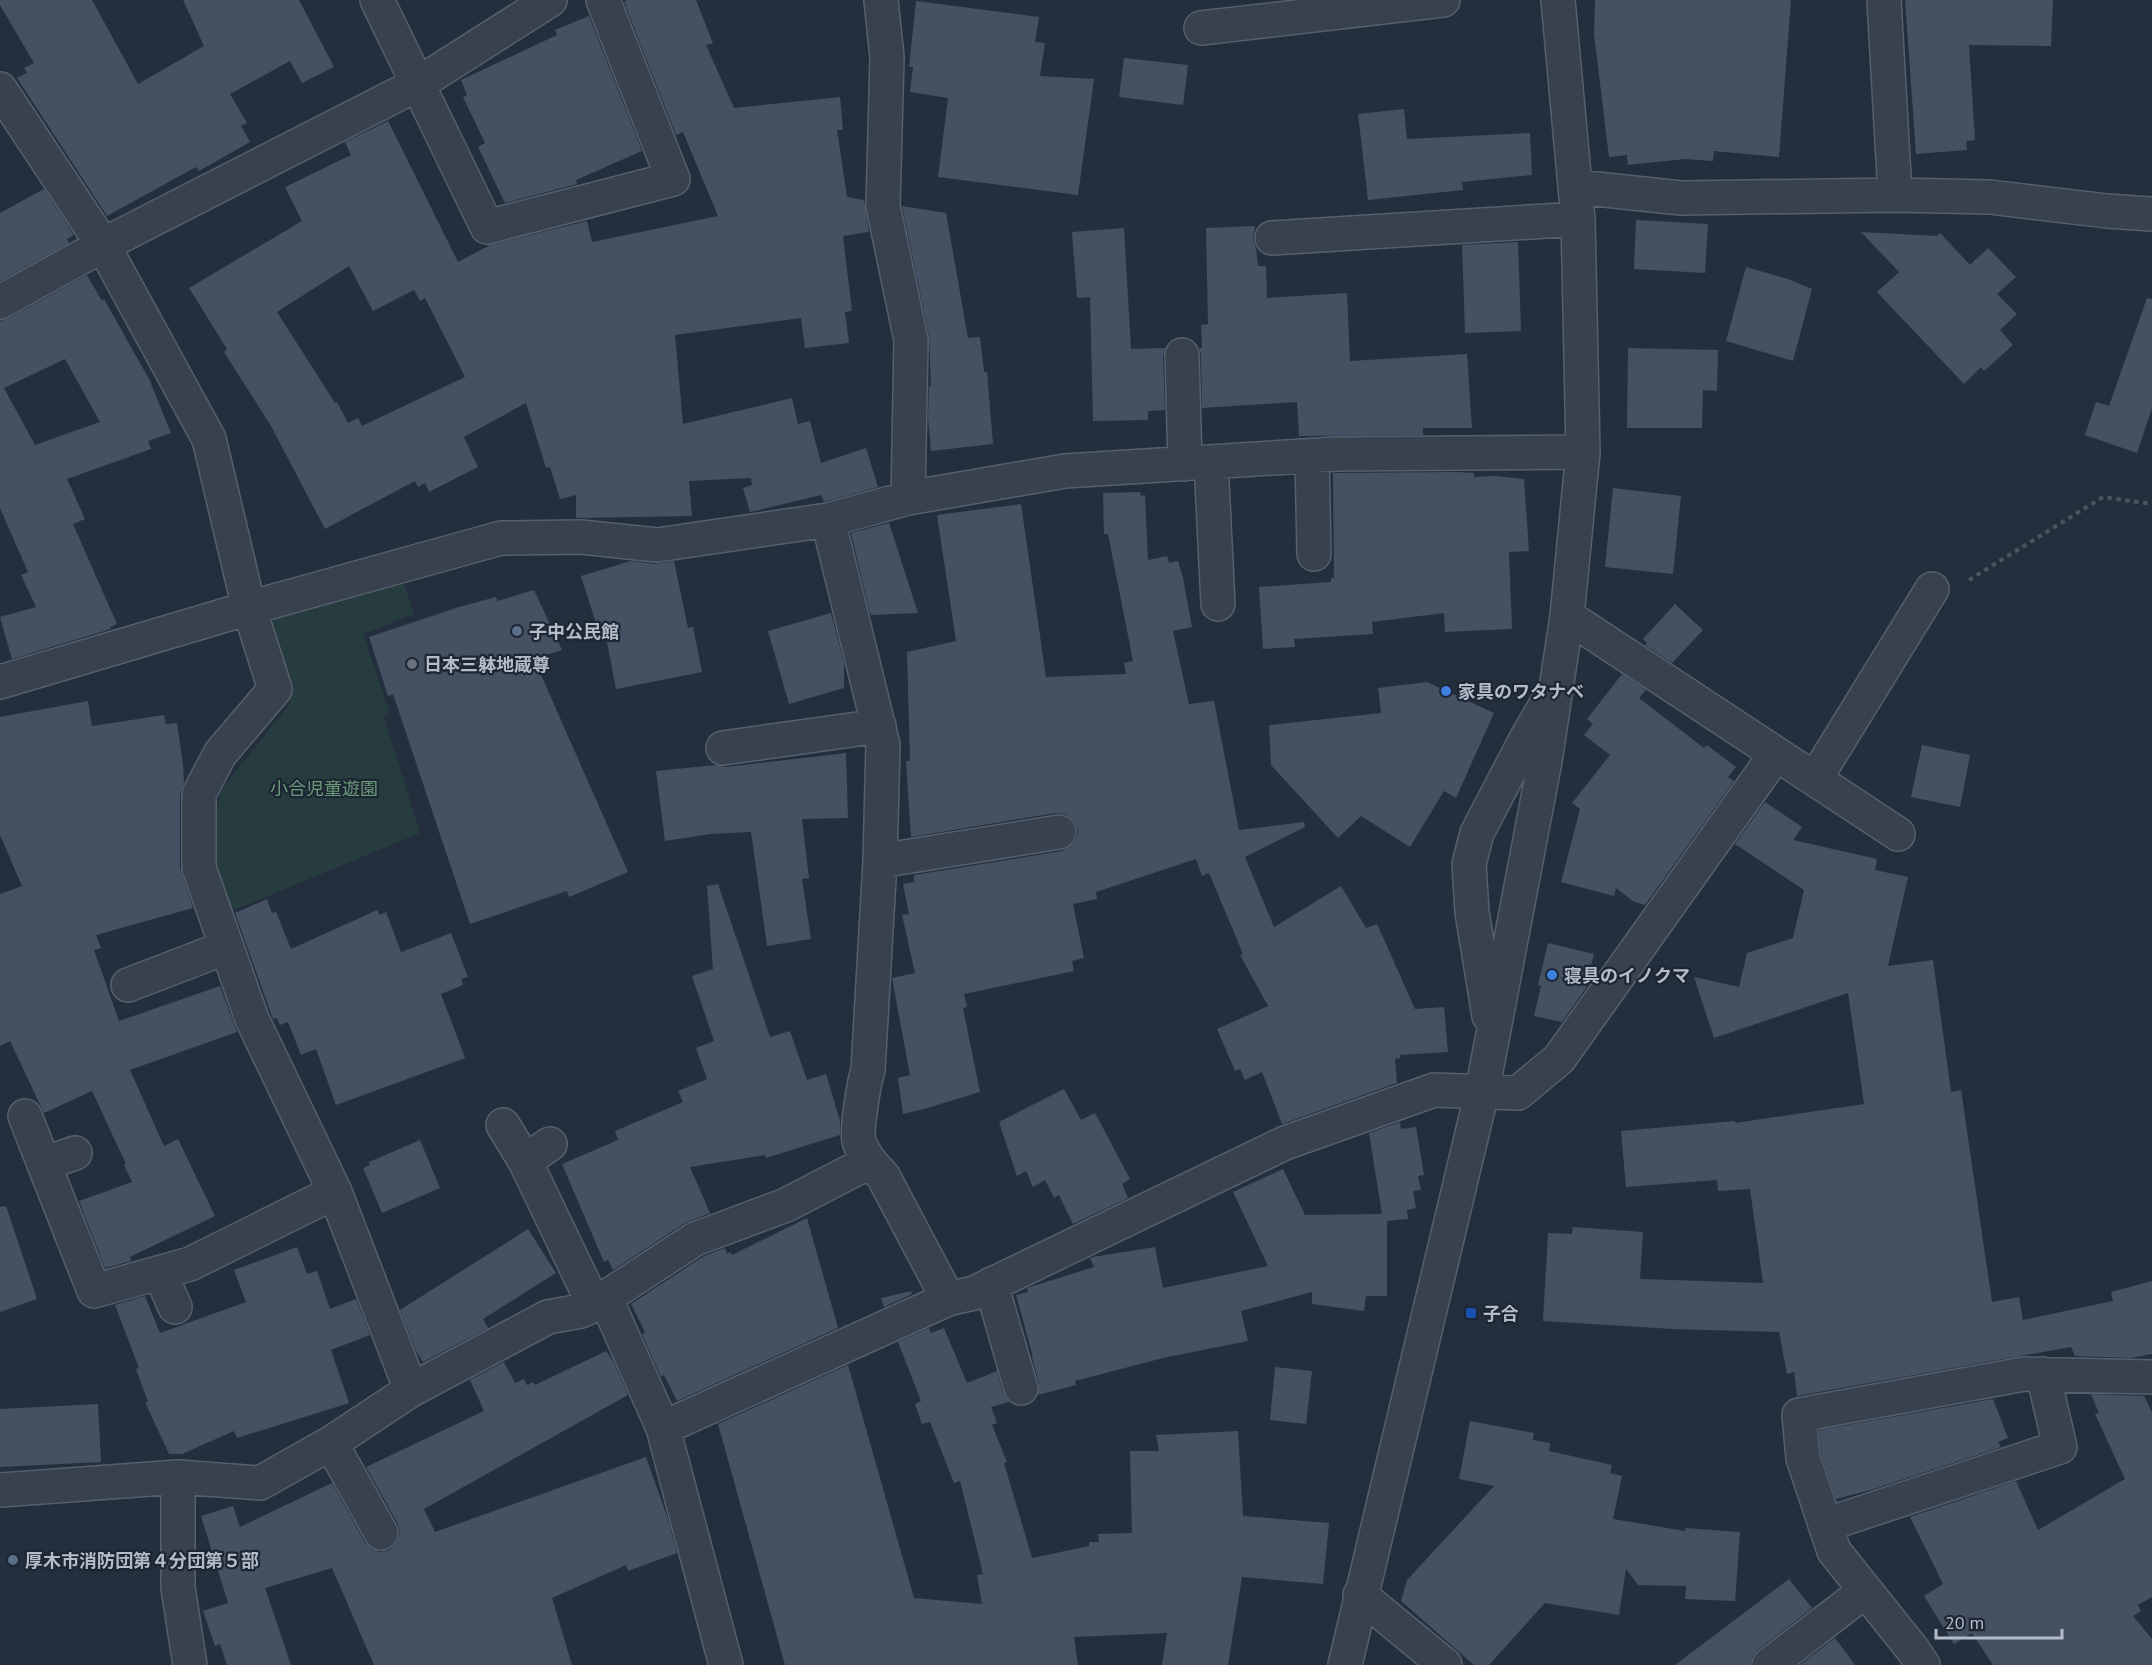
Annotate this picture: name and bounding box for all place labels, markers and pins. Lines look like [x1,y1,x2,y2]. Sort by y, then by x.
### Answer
place label: 子中公民館 [529,620,619,643]
marker: 子中公民館 [510,624,524,638]
place label: 日本三躰地蔵尊 [424,653,550,676]
marker: 日本三躰地蔵尊 [405,657,419,671]
place label: 家具のワタナベ [1458,680,1584,703]
marker: 家具のワタナベ [1439,684,1453,698]
place label: 寝具のイノクマ [1564,964,1690,987]
marker: 寝具のイノクマ [1545,968,1559,982]
place label: 子合 [1483,1302,1519,1325]
marker: 子合 [1464,1306,1478,1320]
place label: 厚木市消防団第４分団第５部 [25,1549,259,1572]
marker: 厚木市消防団第４分団第５部 [6,1553,20,1567]

